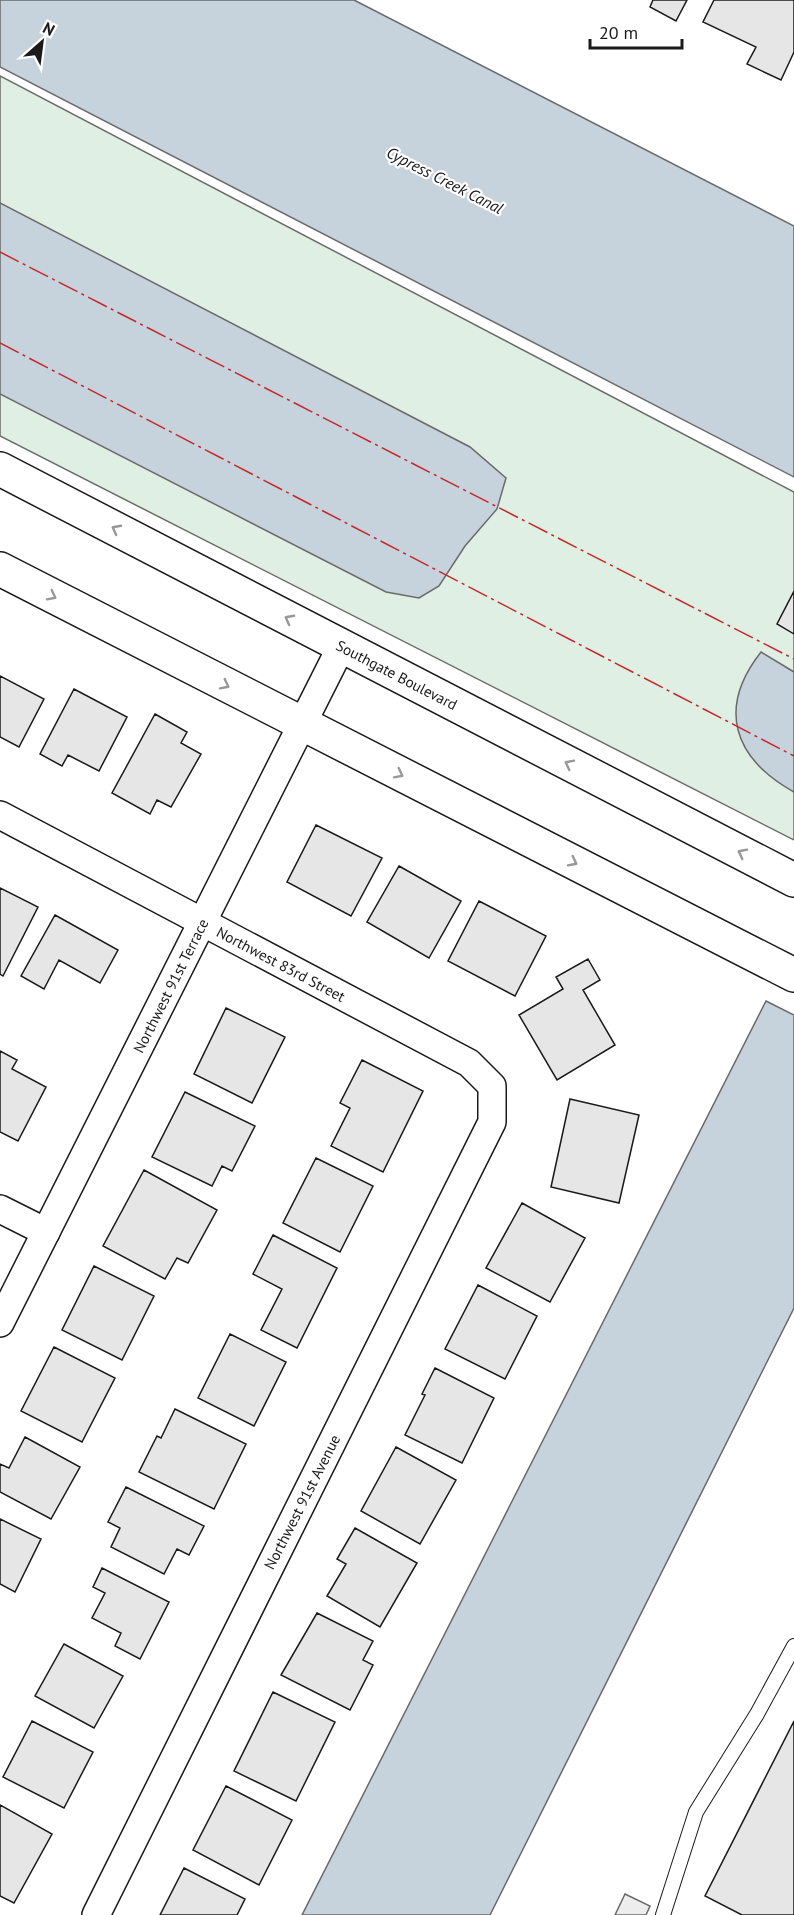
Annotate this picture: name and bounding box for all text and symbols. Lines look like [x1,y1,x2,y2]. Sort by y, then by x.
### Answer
north arrow [12,12,72,72]
scale bar [590,12,682,50]
text: N [40,17,58,40]
text: 20 m [599,21,638,44]
water label: Cypress Creek Canal [383,142,507,218]
one-way arrow [111,525,122,536]
one-way arrow [46,589,56,600]
one-way arrow [284,615,295,627]
street label: Southgate Boulevard [333,635,461,714]
one-way arrow [219,678,230,690]
one-way arrow [564,759,575,771]
one-way arrow [393,767,403,778]
one-way arrow [738,849,748,860]
one-way arrow [567,855,578,867]
street label: Northwest 91st Terrace [128,915,212,1056]
street label: Northwest 83rd Street [214,922,349,1005]
street label: Northwest 91st Avenue [260,1431,344,1573]

